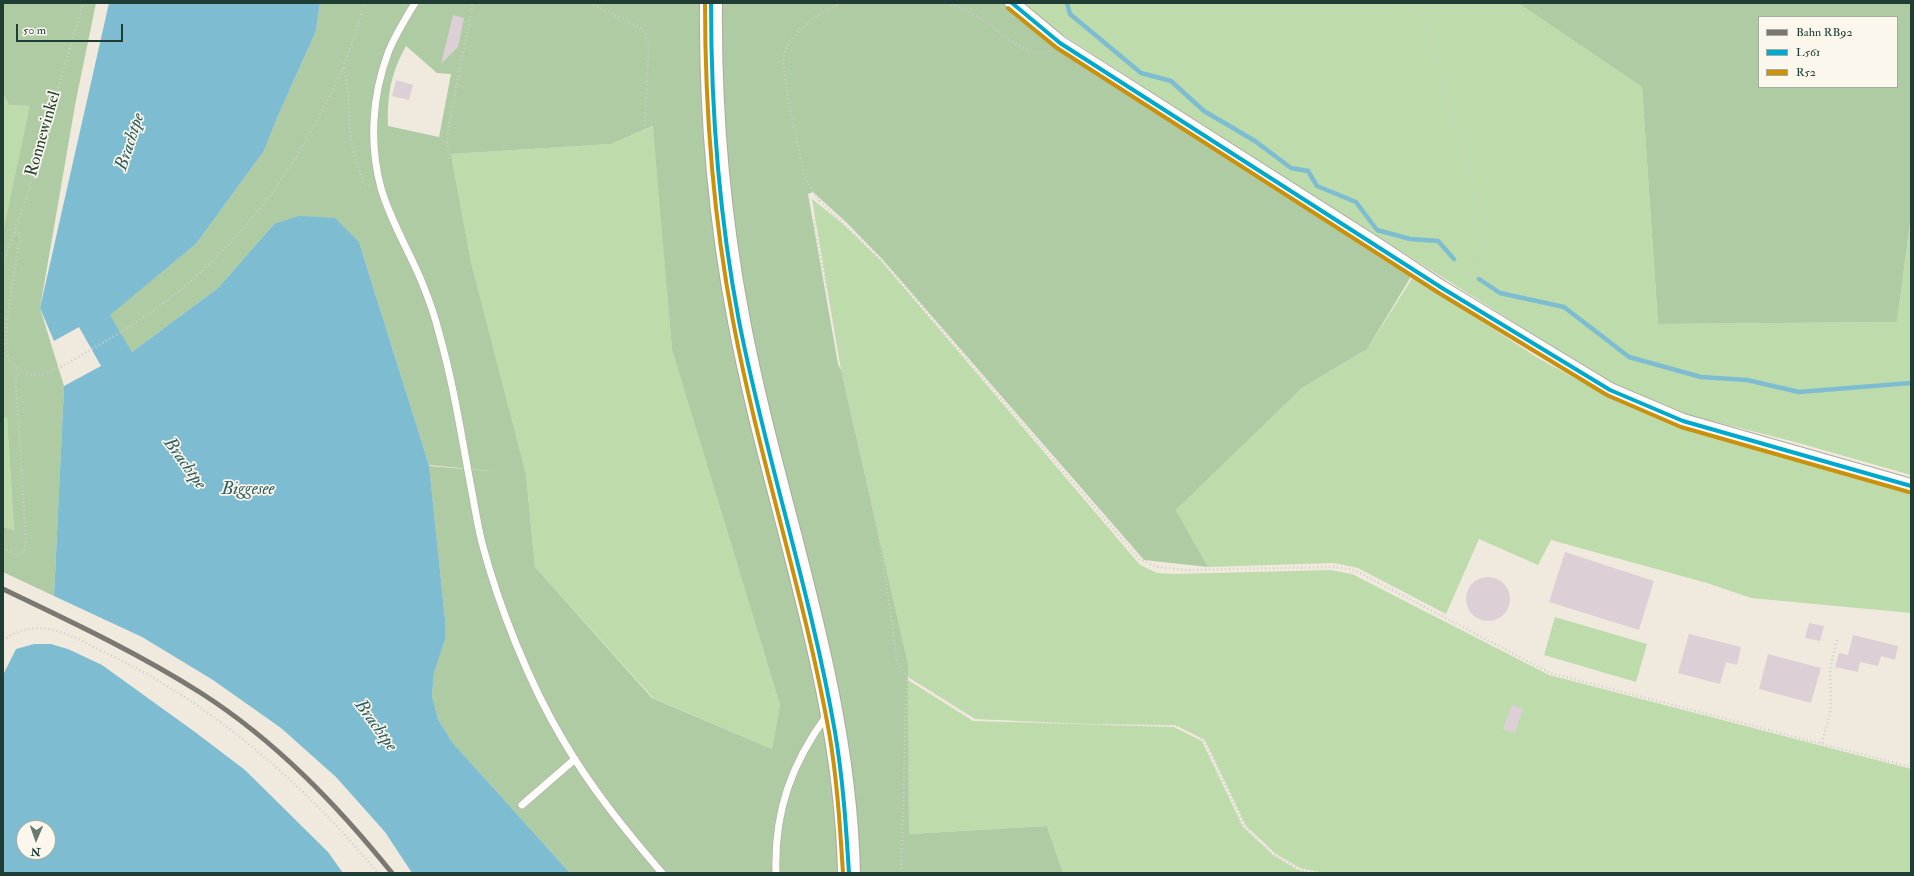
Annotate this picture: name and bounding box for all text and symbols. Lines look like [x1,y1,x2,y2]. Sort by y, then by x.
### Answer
scale bar [18,16,125,42]
legend [1758,16,1898,88]
text: 50 m [23,23,46,38]
text: Bahn RB92 [1796,25,1852,40]
text: L561 [1796,45,1820,60]
text: R52 [1796,65,1816,80]
street label: Ronnewinkel [22,89,66,179]
water label: Brachtpe [112,111,150,173]
water label: Brachtpe [158,434,210,494]
water label: Biggesee [221,479,275,501]
water label: Brachtpe [349,696,401,756]
north arrow [16,820,56,860]
text: N [30,845,41,858]

